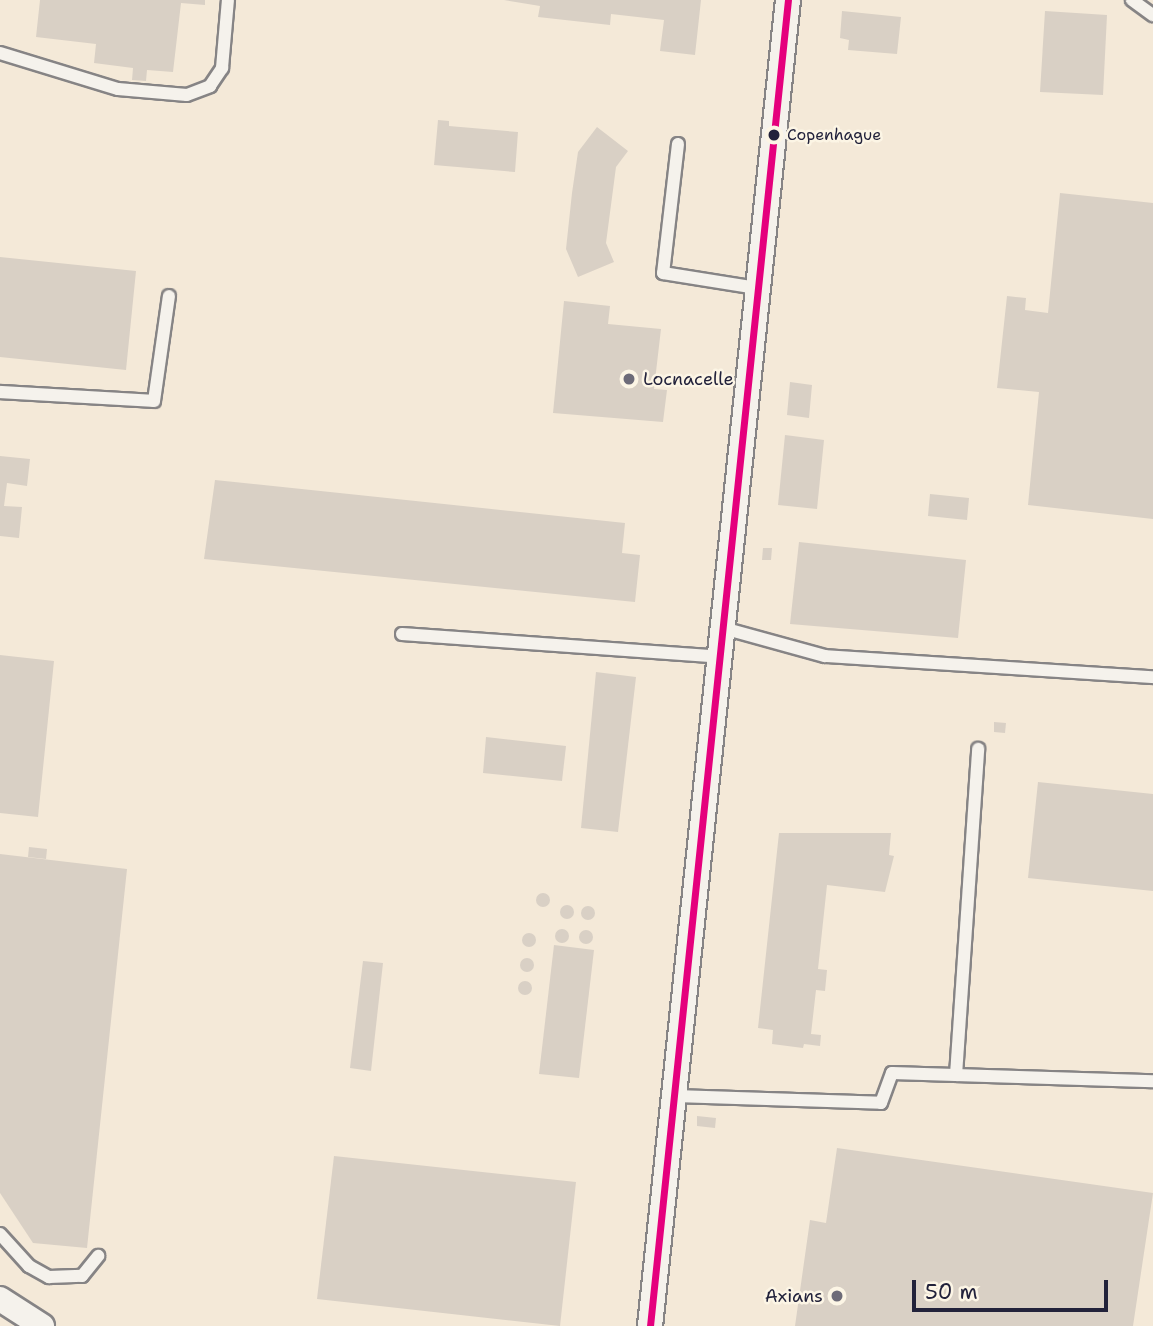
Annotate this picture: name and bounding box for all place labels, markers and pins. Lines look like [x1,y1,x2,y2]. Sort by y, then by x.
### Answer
place label: Copenhague [787,125,881,145]
marker: Copenhague [767,128,781,142]
place label: Locnacelle [643,368,734,390]
marker: Locnacelle [621,371,637,387]
place label: Axians [765,1285,823,1307]
marker: Axians [829,1288,845,1304]

